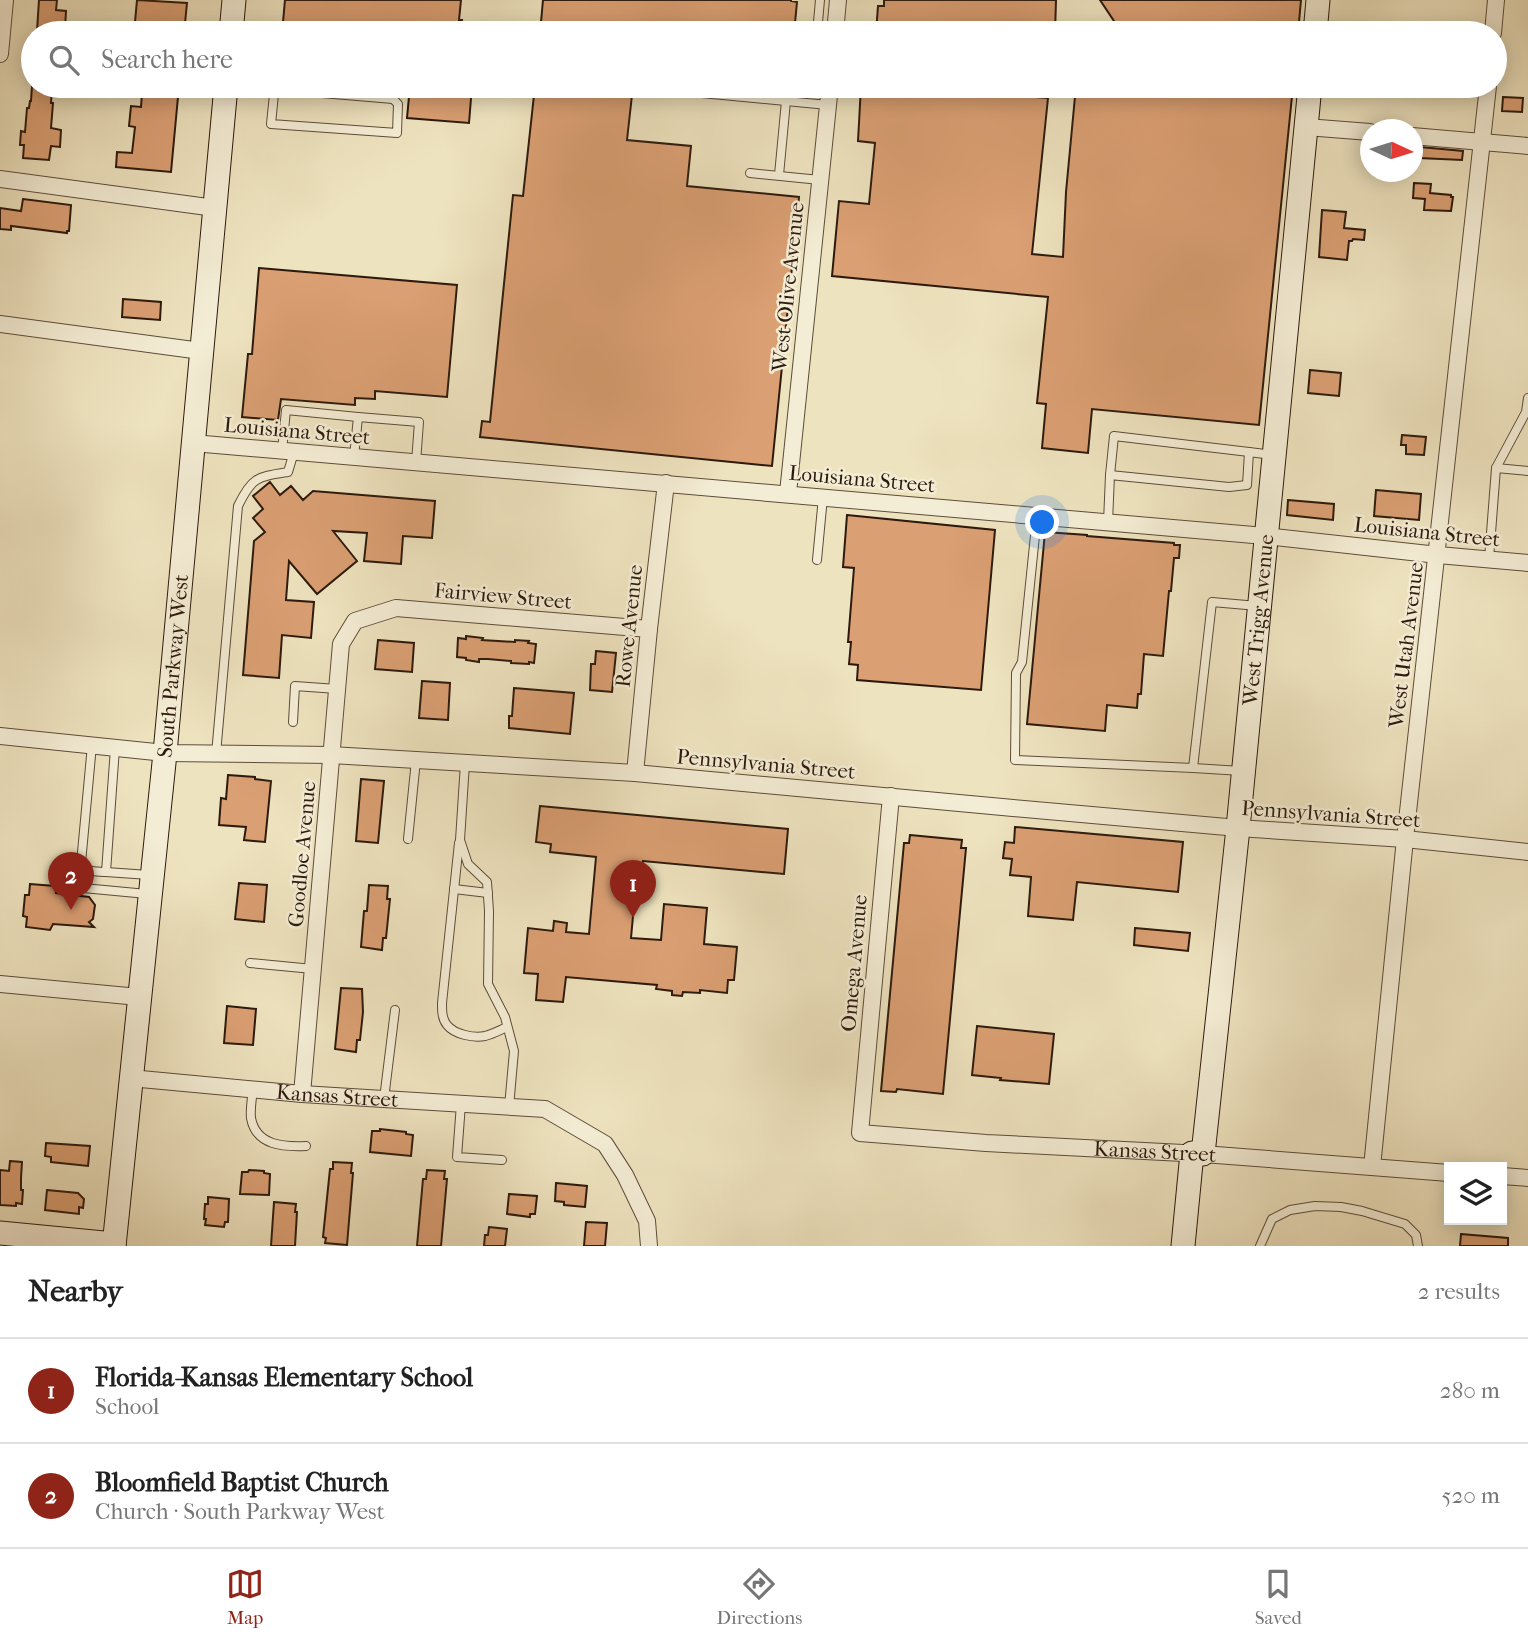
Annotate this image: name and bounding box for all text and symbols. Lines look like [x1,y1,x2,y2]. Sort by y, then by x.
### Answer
search box [21,21,1507,98]
icon: search [45,41,83,79]
text: Search here [101,44,233,75]
north arrow [1360,119,1423,182]
street label: West Olive Avenue [767,201,809,374]
street label: Louisiana Street [223,413,372,449]
street label: Louisiana Street [788,461,937,497]
your location [1025,505,1059,539]
street label: Louisiana Street [1353,512,1502,552]
street label: West Trigg Avenue [1238,533,1278,708]
street label: West Utah Avenue [1384,561,1428,730]
street label: Rowe Avenue [611,564,647,688]
street label: South Parkway West [153,573,193,759]
street label: Fairview Street [433,578,573,614]
street label: Pennsylvania Street [676,744,857,784]
street label: Goodloe Avenue [284,780,320,928]
street label: Pennsylvania Street [1241,796,1422,832]
pin: 2 [48,852,94,910]
pin: 1 [610,860,656,918]
street label: Omega Avenue [836,893,872,1033]
street label: Kansas Street [275,1080,400,1112]
street label: Kansas Street [1093,1136,1218,1167]
map controls [1444,1162,1507,1225]
button: layers [1444,1162,1507,1225]
text: Nearby [28,1274,123,1309]
text: 2 results [1418,1278,1500,1305]
text: Florida-Kansas Elementary School [95,1362,473,1393]
text: 1 [47,1377,55,1404]
text: 280 m [1440,1377,1500,1404]
text: School [95,1393,159,1420]
text: Bloomfield Baptist Church [95,1467,389,1498]
text: 2 [45,1482,57,1509]
text: 520 m [1441,1482,1500,1509]
text: Church · South Parkway West [95,1498,385,1525]
tab: Map [226,1565,264,1629]
tab: Directions [717,1565,802,1629]
tab: Saved [1255,1565,1302,1629]

